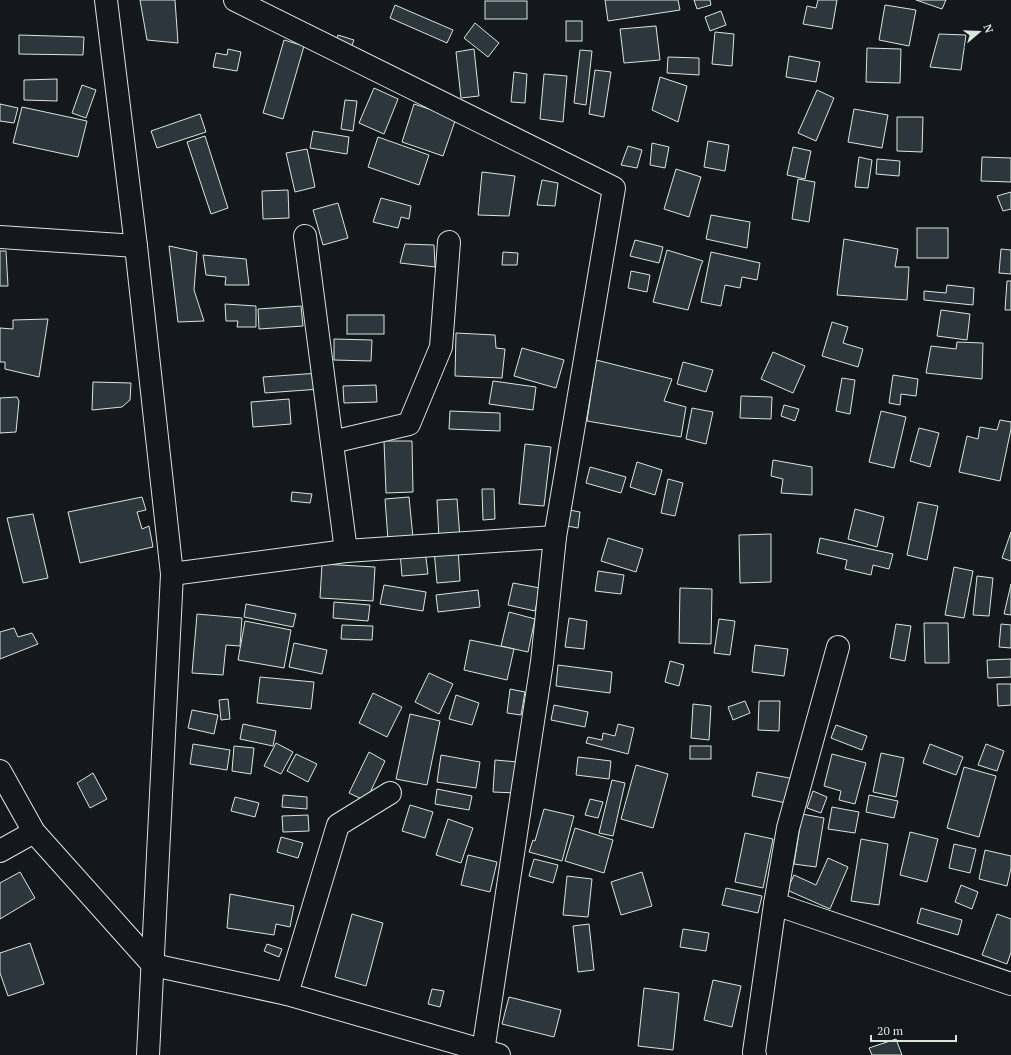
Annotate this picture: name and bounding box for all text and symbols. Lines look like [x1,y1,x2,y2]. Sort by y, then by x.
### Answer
north arrow [959,12,999,52]
text: N [980,23,997,36]
scale bar [871,1017,956,1043]
text: 20 m [877,1023,904,1038]

